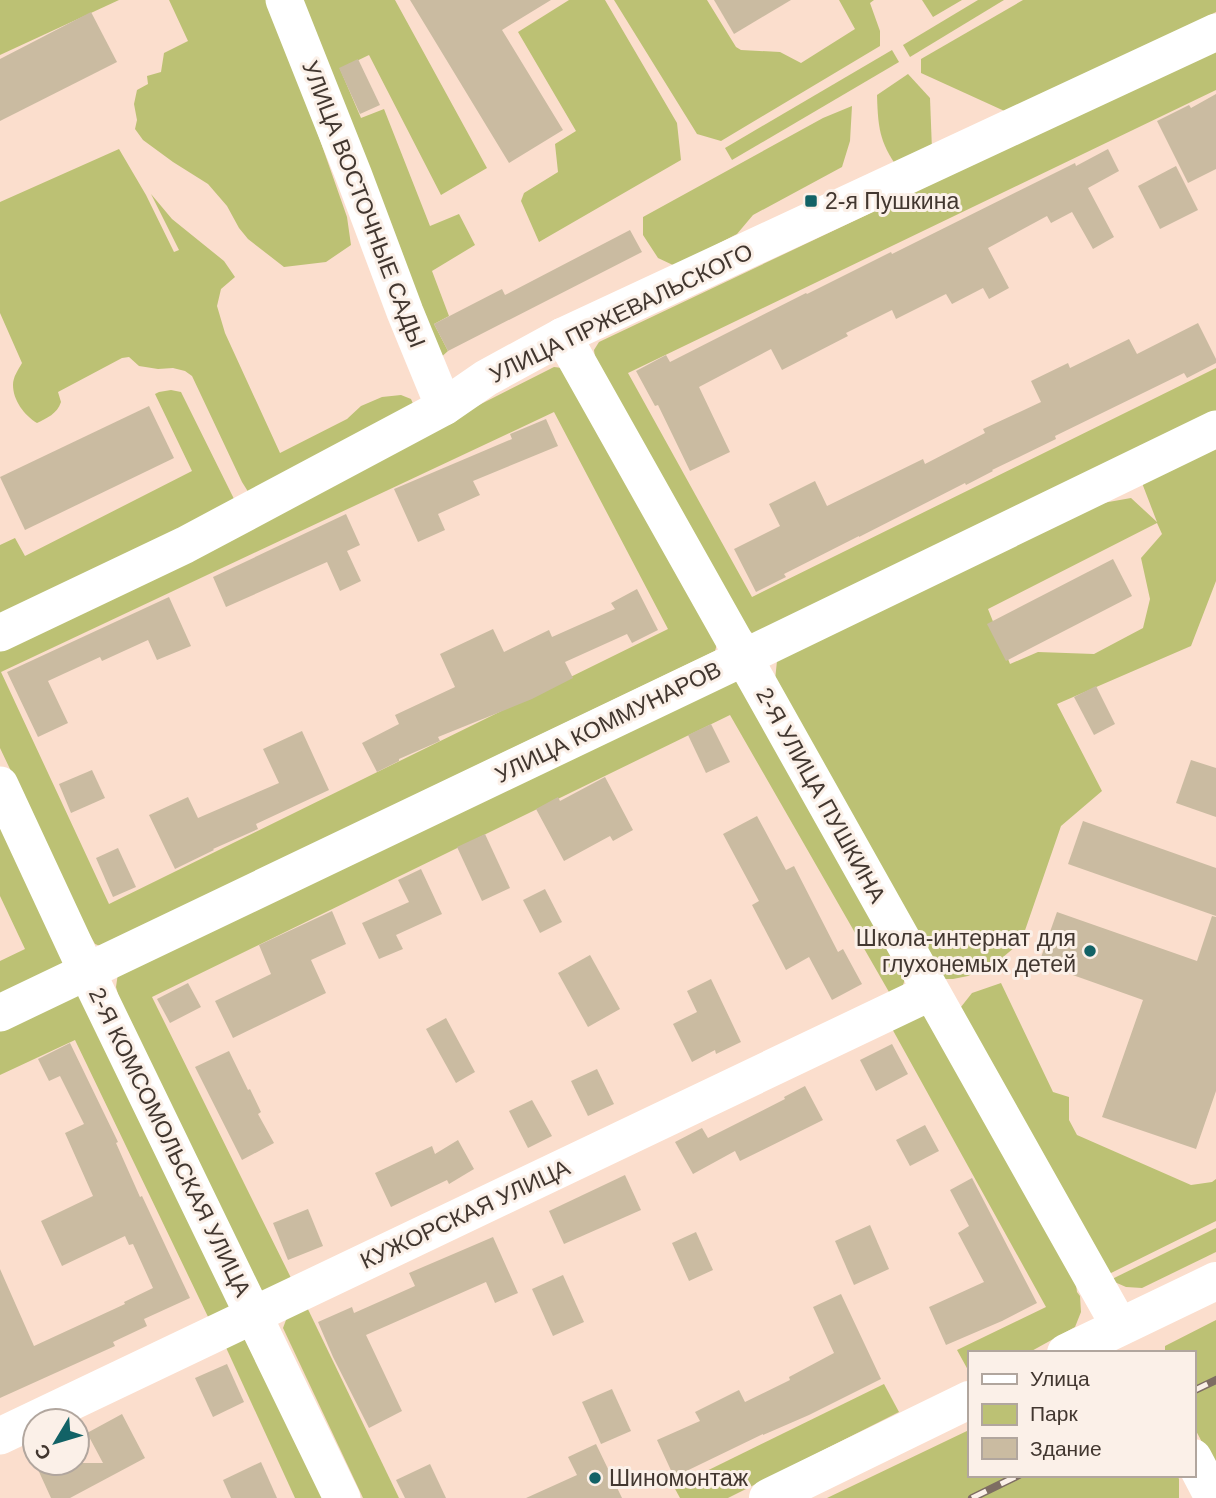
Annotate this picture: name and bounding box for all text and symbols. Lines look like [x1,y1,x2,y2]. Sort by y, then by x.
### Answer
street label: УЛИЦА ВОСТОЧНЫЕ САДЫ [297,57,431,351]
place label: 2-я Пушкина [825,188,959,214]
marker: 2-я Пушкина [803,193,819,209]
street label: УЛИЦА ПРЖЕВАЛЬСКОГО [485,238,757,388]
street label: УЛИЦА КОММУНАРОВ [491,656,725,788]
street label: 2-Я УЛИЦА ПУШКИНА [751,683,891,908]
place label: Школа-интернат для глухонемых детей [856,925,1076,977]
marker: Школа-интернат для глухонемых детей [1082,943,1098,959]
street label: 2-Я КОМСОМОЛЬСКАЯ УЛИЦА [84,983,257,1301]
street label: КУЖОРСКАЯ УЛИЦА [356,1154,574,1274]
legend [968,1351,1195,1477]
text: Улица [1030,1367,1090,1390]
text: Парк [1030,1402,1078,1425]
north arrow [21,1407,91,1477]
text: Здание [1030,1437,1102,1460]
text: С [30,1440,55,1464]
place label: Шиномонтаж [609,1465,749,1491]
marker: Шиномонтаж [587,1470,603,1486]

